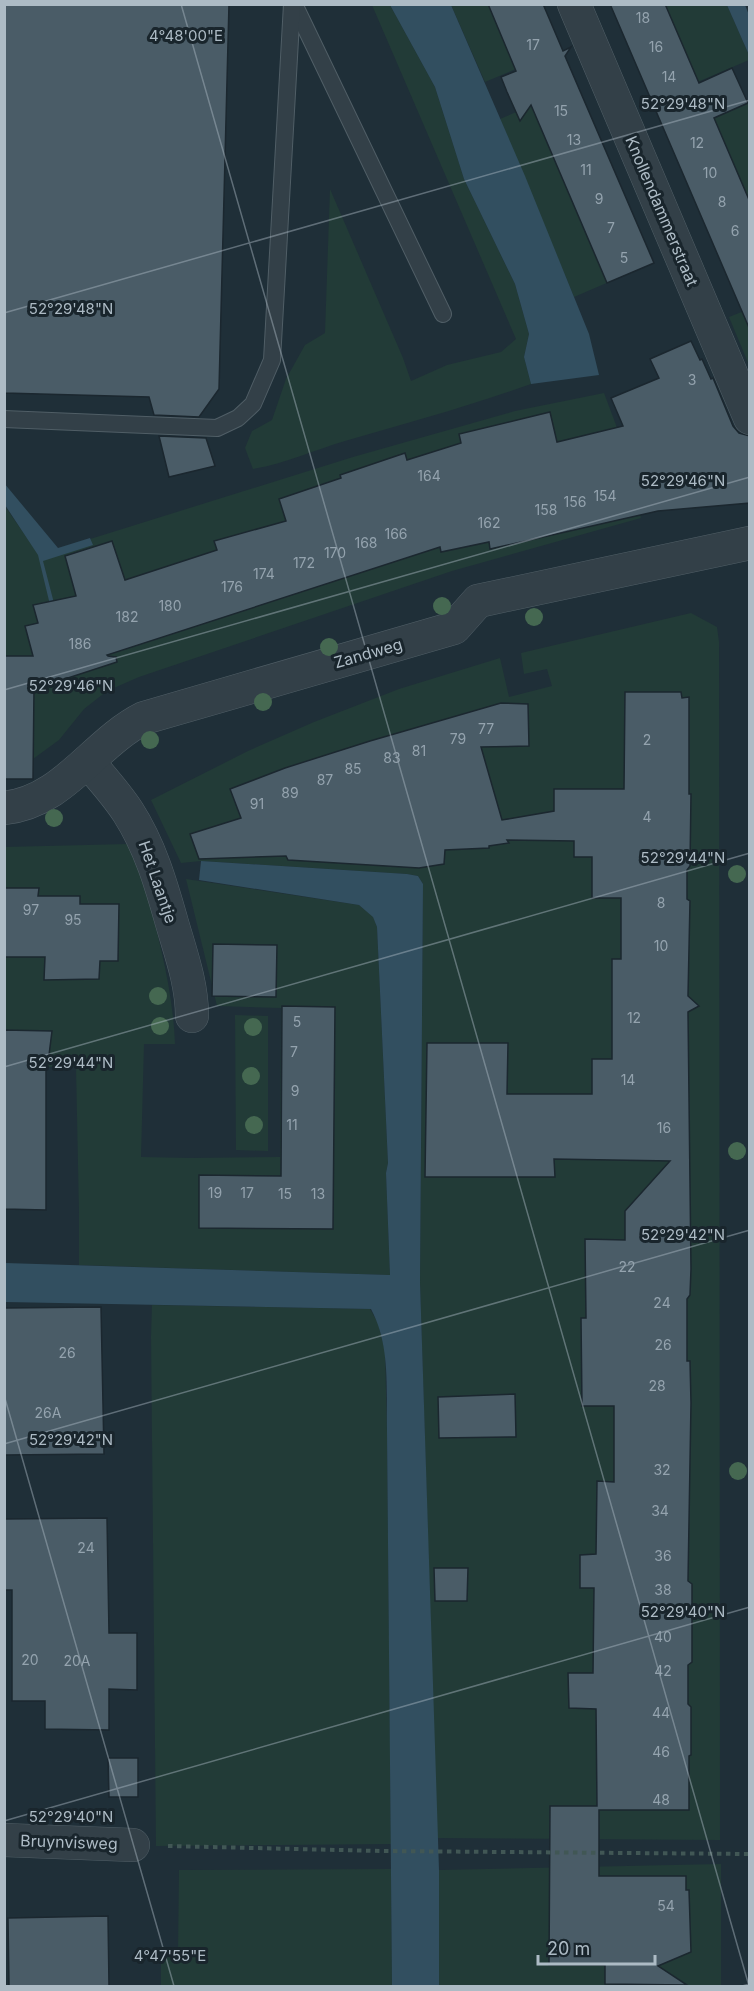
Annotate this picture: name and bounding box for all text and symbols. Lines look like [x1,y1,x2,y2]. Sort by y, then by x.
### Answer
house number: 18 [636,9,650,26]
text: 4°48'00"E [149,26,223,45]
house number: 17 [526,36,540,53]
house number: 16 [649,38,663,55]
house number: 14 [662,68,676,85]
text: 52°29'48"N [641,94,725,113]
house number: 15 [554,102,568,119]
house number: 13 [567,131,581,148]
street label: Knollendammerstraat [621,133,703,289]
house number: 12 [690,134,704,151]
house number: 11 [580,161,592,178]
house number: 10 [703,164,717,181]
house number: 9 [595,190,603,207]
house number: 8 [718,193,726,210]
house number: 7 [607,219,615,236]
house number: 6 [731,222,739,239]
house number: 5 [620,249,628,266]
text: 52°29'48"N [29,299,113,318]
house number: 3 [688,371,696,388]
house number: 164 [417,467,441,484]
text: 52°29'46"N [641,471,725,490]
house number: 154 [593,487,617,504]
house number: 156 [564,493,586,510]
house number: 158 [535,501,557,518]
house number: 162 [478,514,500,531]
house number: 166 [384,525,408,542]
house number: 168 [354,534,378,551]
house number: 170 [324,544,346,561]
house number: 172 [293,554,315,571]
house number: 174 [253,565,275,582]
house number: 176 [221,578,243,595]
house number: 180 [158,597,182,614]
house number: 182 [116,608,138,625]
street label: Zandweg [331,634,405,672]
house number: 186 [68,635,92,652]
text: 52°29'46"N [29,676,113,695]
house number: 77 [478,720,494,737]
house number: 79 [450,730,466,747]
house number: 2 [643,731,651,748]
house number: 81 [412,742,426,759]
house number: 83 [383,749,401,766]
house number: 85 [344,760,362,777]
house number: 87 [317,771,333,788]
house number: 89 [281,784,299,801]
house number: 91 [250,795,264,812]
house number: 4 [642,808,652,825]
street label: Het Laantje [135,838,181,926]
text: 52°29'44"N [641,848,725,867]
house number: 8 [657,894,665,911]
house number: 97 [23,901,39,918]
house number: 95 [64,911,82,928]
house number: 10 [654,937,668,954]
house number: 12 [627,1009,641,1026]
house number: 5 [293,1013,301,1030]
house number: 7 [290,1043,298,1060]
text: 52°29'44"N [29,1053,113,1072]
house number: 14 [621,1071,635,1088]
house number: 9 [291,1082,299,1099]
house number: 11 [286,1116,298,1133]
house number: 16 [657,1119,671,1136]
house number: 19 [208,1184,222,1201]
house number: 17 [240,1184,254,1201]
house number: 15 [278,1185,292,1202]
house number: 13 [311,1185,325,1202]
text: 52°29'42"N [641,1225,725,1244]
house number: 22 [618,1258,636,1275]
house number: 24 [653,1294,671,1311]
house number: 26 [654,1336,672,1353]
house number: 26 [58,1344,76,1361]
house number: 28 [648,1377,666,1394]
house number: 26A [35,1404,62,1421]
text: 52°29'42"N [29,1430,113,1449]
house number: 32 [653,1461,671,1478]
house number: 34 [651,1502,669,1519]
house number: 24 [77,1539,95,1556]
house number: 36 [654,1547,672,1564]
house number: 38 [654,1581,672,1598]
text: 52°29'40"N [641,1602,725,1621]
house number: 40 [654,1628,672,1645]
house number: 20 [21,1651,39,1668]
house number: 20A [63,1652,91,1669]
house number: 42 [654,1662,672,1679]
house number: 44 [652,1704,670,1721]
house number: 46 [652,1743,670,1760]
house number: 48 [652,1791,670,1808]
text: 52°29'40"N [29,1807,113,1826]
street label: Bruynvisweg [20,1830,118,1854]
house number: 54 [657,1897,675,1914]
scale bar [538,1928,655,1966]
text: 20 m [547,1938,590,1959]
text: 4°47'55"E [134,1946,206,1965]

